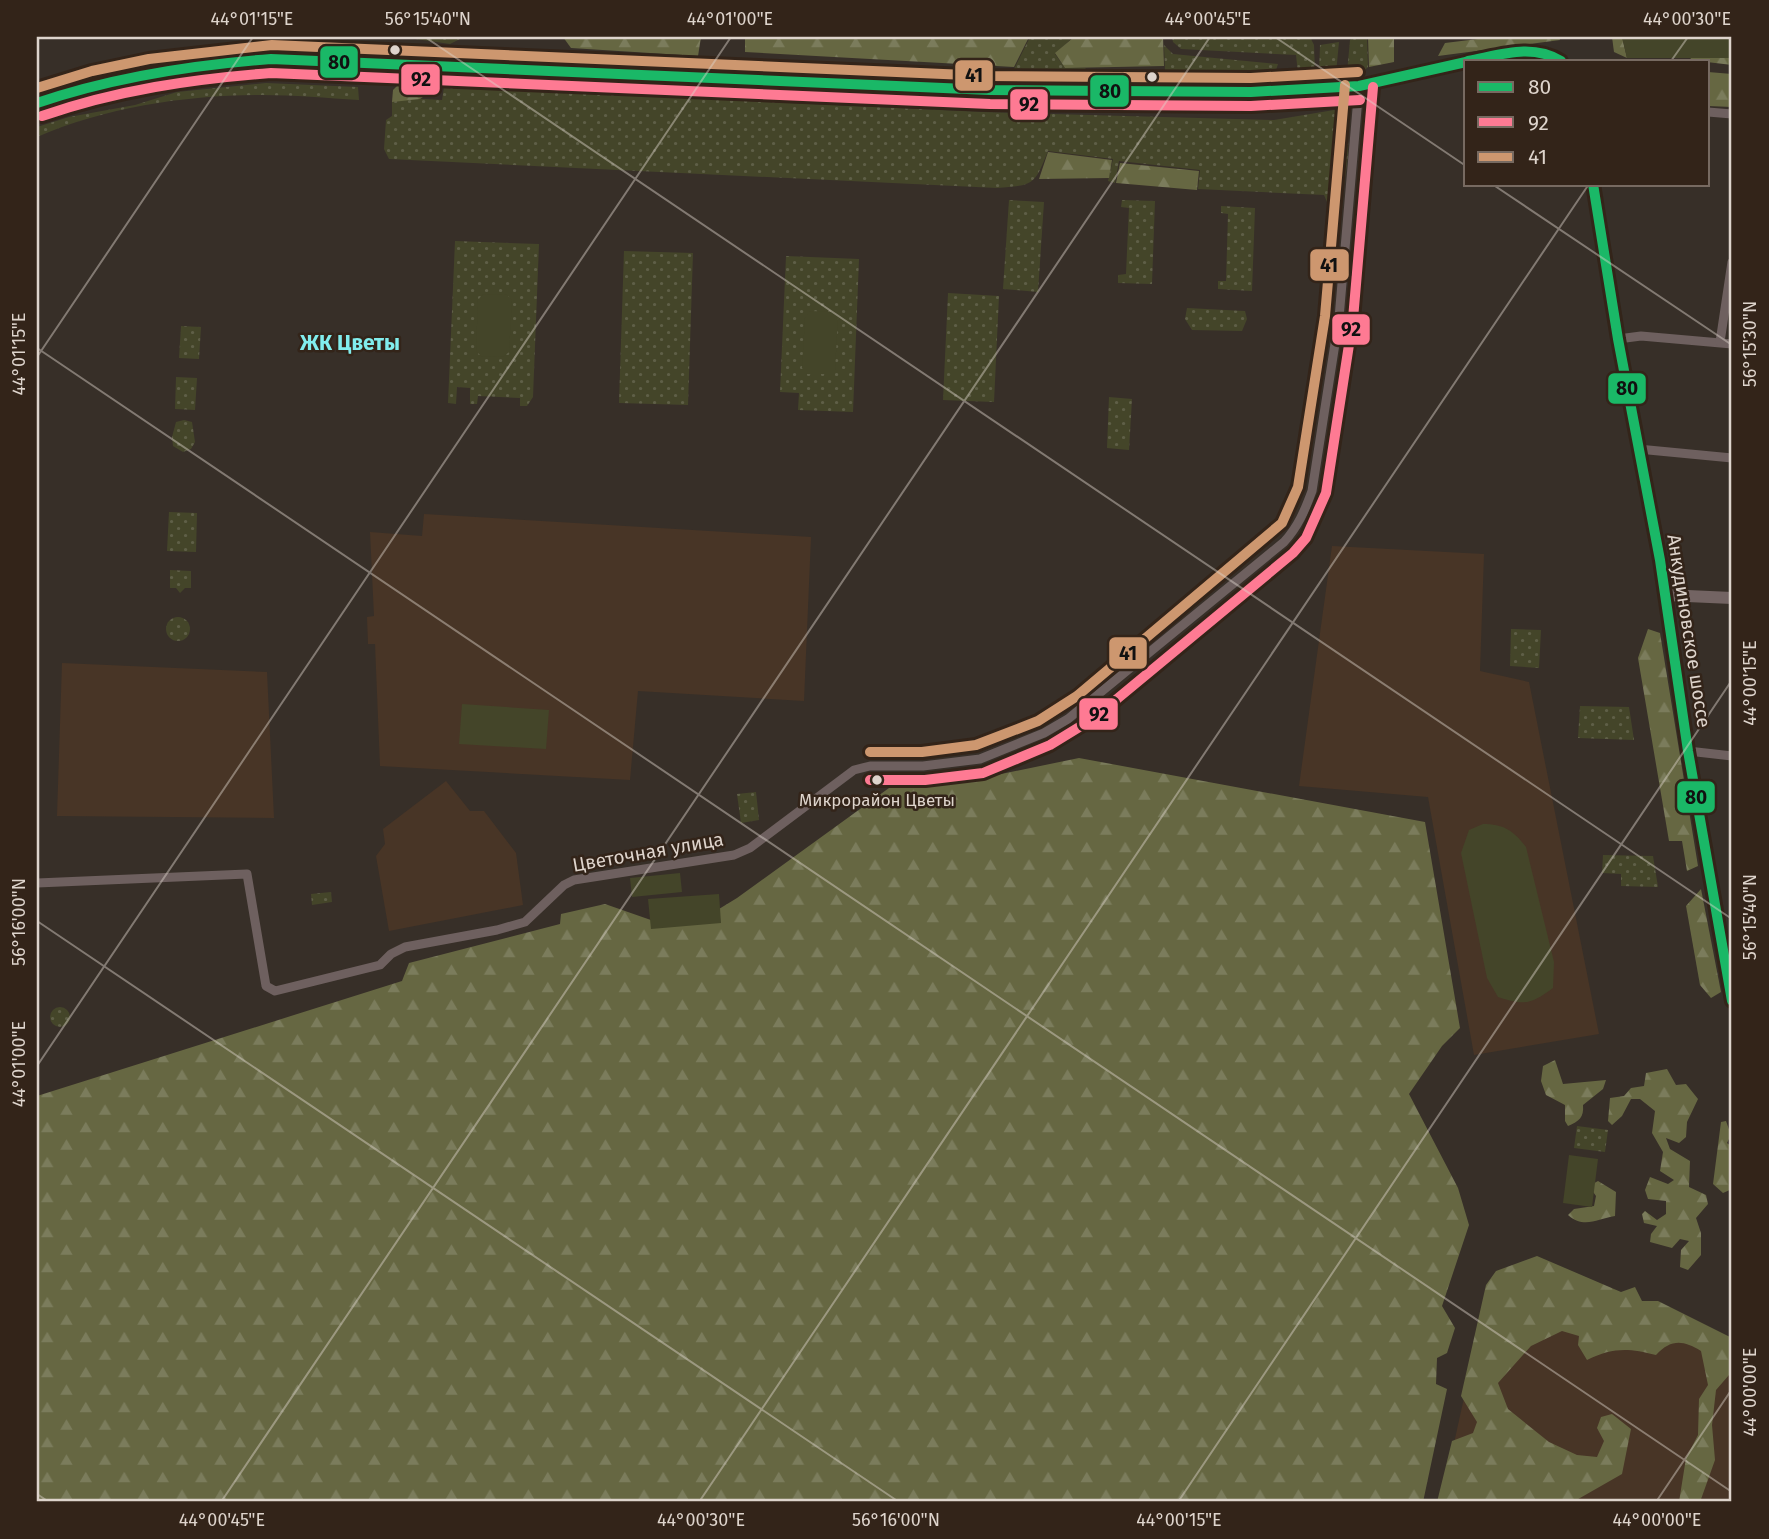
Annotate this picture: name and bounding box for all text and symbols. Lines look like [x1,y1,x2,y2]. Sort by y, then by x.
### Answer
text: 44°01'15"E [211,8,293,30]
text: 56°15'40"N [385,8,471,30]
text: 44°01'00"E [687,8,773,30]
text: 44°00'45"E [1165,8,1251,30]
text: 44°00'30"E [1643,8,1731,30]
unlabelled marker [388,43,402,57]
line badge: 80 [319,45,359,79]
text: 80 [328,51,350,74]
line badge: 41 [954,59,994,92]
legend [1464,60,1710,186]
line badge: 92 [400,63,441,96]
text: 41 [965,64,983,87]
text: 92 [411,68,431,91]
unlabelled marker [1145,70,1159,84]
line badge: 80 [1089,74,1130,108]
text: 80 [1528,74,1551,100]
text: 80 [1099,80,1121,103]
line badge: 92 [1009,88,1049,121]
text: 92 [1019,93,1039,116]
text: 92 [1528,110,1549,136]
text: 41 [1528,144,1547,170]
line badge: 41 [1309,248,1350,282]
text: 41 [1320,254,1338,277]
text: 56°15'30"N [1739,301,1761,387]
text: 44°01'15"E [8,313,30,395]
line badge: 92 [1331,313,1371,346]
text: 92 [1341,318,1361,341]
district label: ЖК Цветы [299,330,400,356]
line badge: 80 [1607,372,1647,405]
text: 80 [1616,377,1638,400]
street label: Анкудиновское шоссе [1662,533,1716,729]
line badge: 41 [1108,636,1148,670]
text: 44°00'15"E [1739,640,1761,726]
text: 41 [1119,642,1137,665]
line badge: 92 [1078,697,1119,731]
text: 92 [1089,703,1109,726]
marker: Микрорайон Цветы [870,773,884,787]
line badge: 80 [1676,780,1716,814]
text: 80 [1685,786,1707,809]
place label: Микрорайон Цветы [799,790,955,811]
street label: Цветочная улица [571,827,725,877]
text: 56°15'40"N [1739,874,1761,960]
text: 56°16'00"N [8,878,30,966]
text: 44°01'00"E [8,1021,30,1107]
text: 44°00'00"E [1739,1348,1761,1436]
text: 44°00'45"E [179,1509,265,1531]
text: 44°00'30"E [657,1509,745,1531]
text: 56°16'00"N [852,1509,940,1531]
text: 44°00'15"E [1136,1509,1222,1531]
text: 44°00'00"E [1613,1509,1701,1531]

